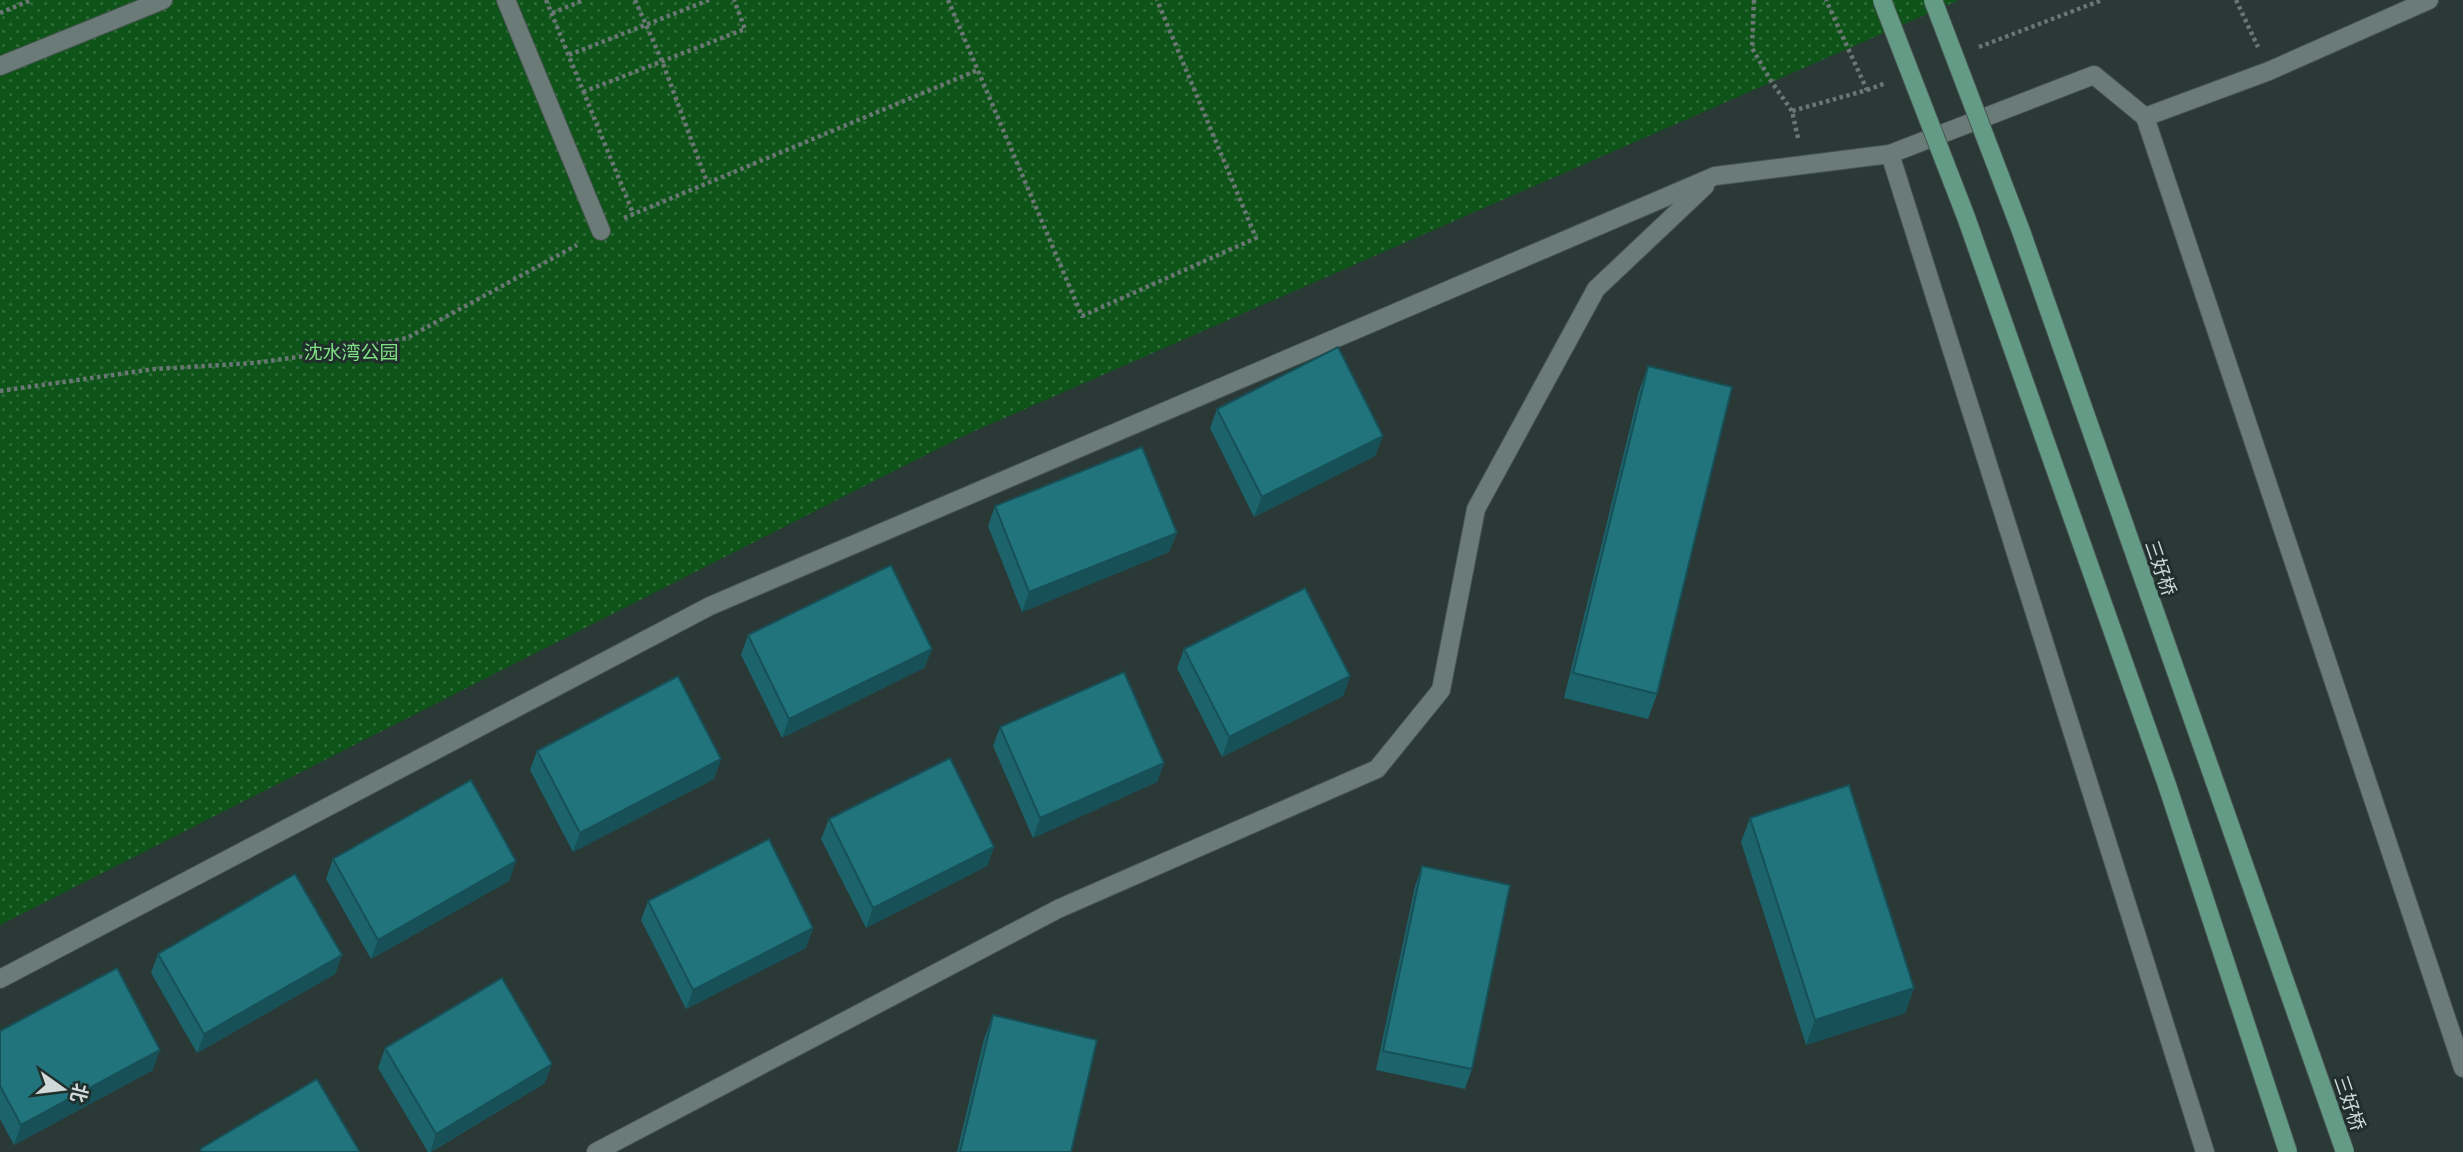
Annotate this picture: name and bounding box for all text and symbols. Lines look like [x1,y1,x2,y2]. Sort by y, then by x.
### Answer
park label: 沈水湾公园 [303,341,399,363]
street label: 三好桥 [2141,537,2181,599]
north arrow [28,1054,98,1124]
street label: 三好桥 [2330,1072,2370,1134]
text: 北 [67,1081,92,1105]

